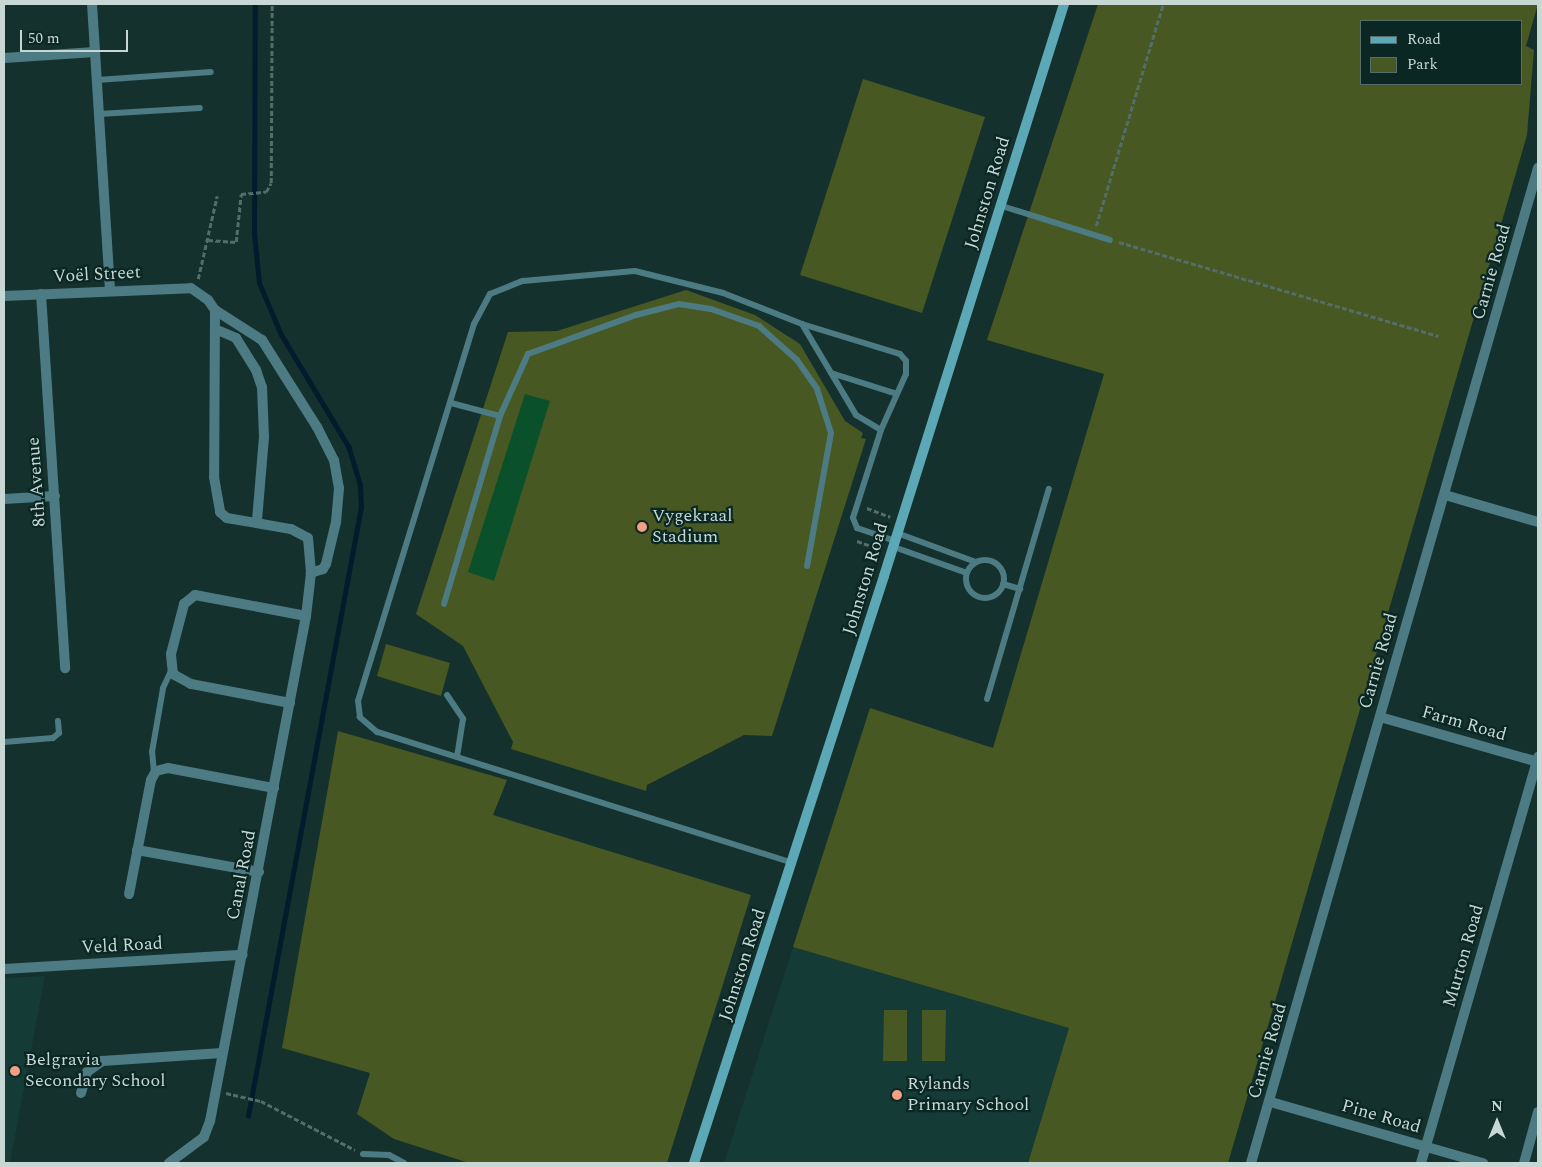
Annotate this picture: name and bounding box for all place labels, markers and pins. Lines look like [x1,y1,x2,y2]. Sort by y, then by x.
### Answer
place label: Vygekraal Stadium [652,506,732,548]
marker: Vygekraal Stadium [636,521,648,533]
place label: Belgravia Secondary School [25,1050,165,1092]
marker: Belgravia Secondary School [9,1065,21,1077]
place label: Rylands Primary School [907,1074,1029,1116]
marker: Rylands Primary School [891,1089,903,1101]

